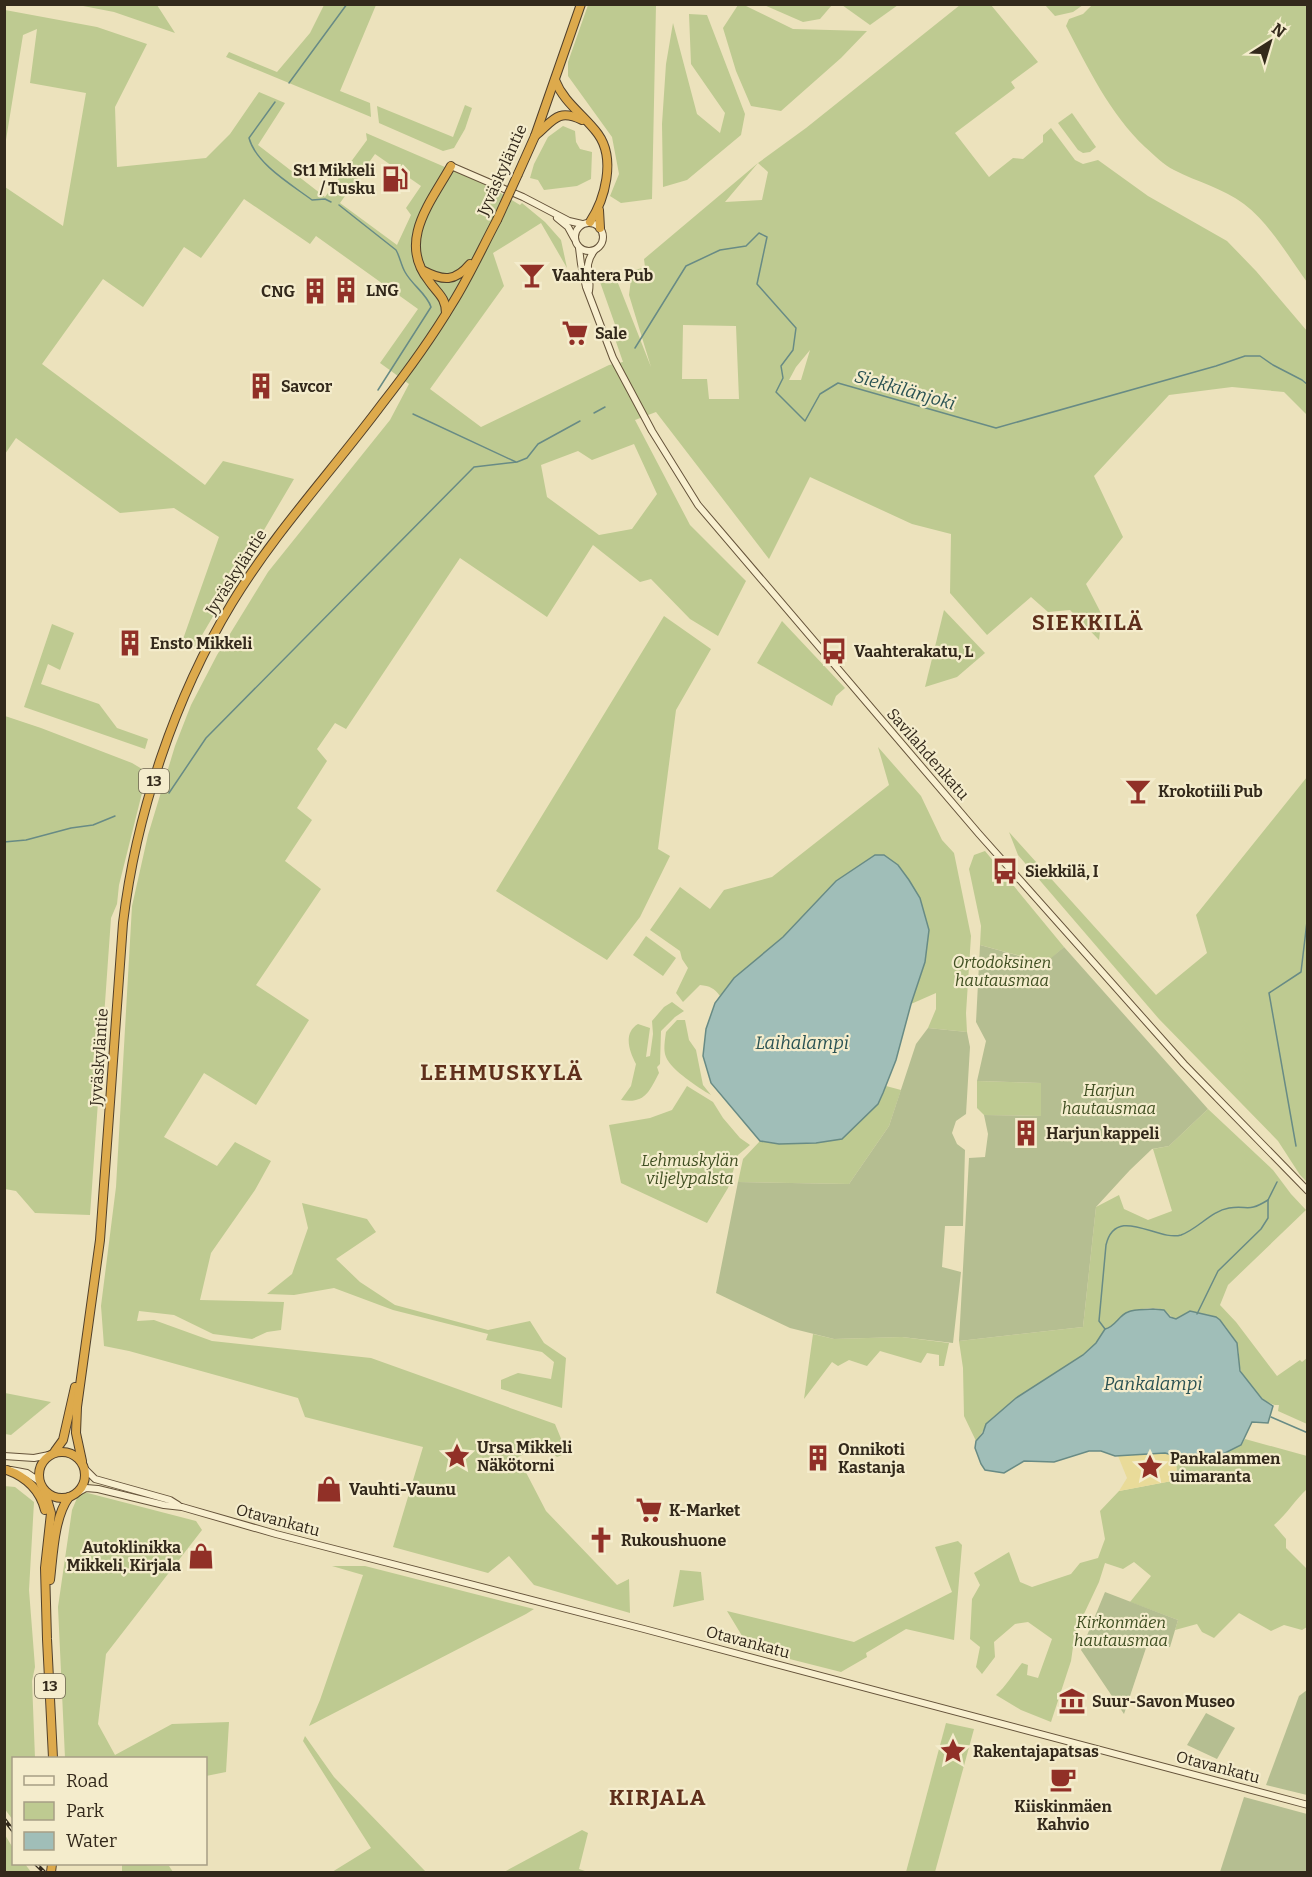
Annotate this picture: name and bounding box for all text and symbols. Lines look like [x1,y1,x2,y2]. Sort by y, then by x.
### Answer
north arrow [1240,12,1300,72]
text: N [1268,19,1289,42]
street label: Jyväskyläntie [473,121,531,220]
place label: St1 Mikkeli / Tusku [293,161,375,198]
fuel station icon: St1 Mikkeli / Tusku [380,164,410,194]
bar icon: Vaahtera Pub [517,260,547,290]
place label: Vaahtera Pub [552,266,653,285]
building icon: LNG [331,275,361,305]
building icon: CNG [300,276,330,306]
place label: LNG [366,281,399,300]
place label: CNG [261,282,296,301]
supermarket icon: Sale [560,318,590,348]
place label: Sale [595,324,627,343]
water label: Siekkilänjoki [852,365,958,415]
building icon: Savcor [246,371,276,401]
place label: Savcor [281,377,333,396]
street label: Jyväskyläntie [201,526,271,619]
district label: SIEKKILÄ [1032,609,1144,636]
building icon: Ensto Mikkeli [115,628,145,658]
place label: Ensto Mikkeli [150,634,252,653]
bus stop icon: Vaahterakatu, L [819,636,849,666]
place label: Vaahterakatu, L [854,642,974,661]
street label: Savilahdenkatu [883,704,973,804]
road number: 13 [139,769,169,793]
bar icon: Krokotiili Pub [1123,776,1153,806]
place label: Krokotiili Pub [1158,782,1263,801]
bus stop icon: Siekkilä, I [990,856,1020,886]
place label: Siekkilä, I [1025,862,1099,881]
park label: Ortodoksinen hautausmaa [953,953,1051,990]
street label: Jyväskyläntie [86,1007,112,1108]
water label: Laihalampi [755,1032,849,1054]
district label: LEHMUSKYLÄ [420,1059,584,1086]
park label: Harjun hautausmaa [1062,1081,1156,1118]
building icon: Harjun kappeli [1011,1118,1041,1148]
place label: Harjun kappeli [1046,1124,1159,1143]
park label: Lehmuskylän viljelypalsta [641,1151,739,1188]
water label: Pankalampi [1104,1373,1202,1395]
place label: Ursa Mikkeli Näkötorni [477,1438,572,1475]
place label: Onnikoti Kastanja [838,1440,905,1477]
place icon: Ursa Mikkeli Näkötorni [442,1441,472,1471]
building icon: Onnikoti Kastanja [803,1443,833,1473]
place label: Pankalammen uimaranta [1170,1449,1281,1486]
place icon: Pankalammen uimaranta [1135,1452,1165,1482]
shop icon: Vauhti-Vaunu [314,1474,344,1504]
place label: Vauhti-Vaunu [349,1480,456,1499]
supermarket icon: K-Market [634,1495,664,1525]
street label: Otavankatu [234,1500,322,1540]
place label: K-Market [669,1501,741,1520]
church icon: Rukoushuone [586,1525,616,1555]
place label: Rukoushuone [621,1531,727,1550]
place label: Autoklinikka Mikkeli, Kirjala [66,1538,181,1575]
shop icon: Autoklinikka Mikkeli, Kirjala [186,1541,216,1571]
park label: Kirkonmäen hautausmaa [1074,1613,1168,1650]
street label: Otavankatu [704,1622,792,1662]
road number: 13 [35,1674,65,1698]
museum icon: Suur-Savon Museo [1057,1686,1087,1716]
place label: Suur-Savon Museo [1092,1692,1235,1711]
place icon: Rakentajapatsas [938,1736,968,1766]
place label: Rakentajapatsas [973,1742,1099,1761]
street label: Otavankatu [1174,1747,1262,1787]
legend [12,1757,207,1865]
cafe icon: Kiiskinmäen Kahvio [1048,1764,1078,1794]
text: Road [66,1770,109,1792]
district label: KIRJALA [609,1784,707,1811]
place label: Kiiskinmäen Kahvio [1014,1797,1112,1834]
text: Park [66,1800,105,1822]
text: Water [66,1830,117,1852]

